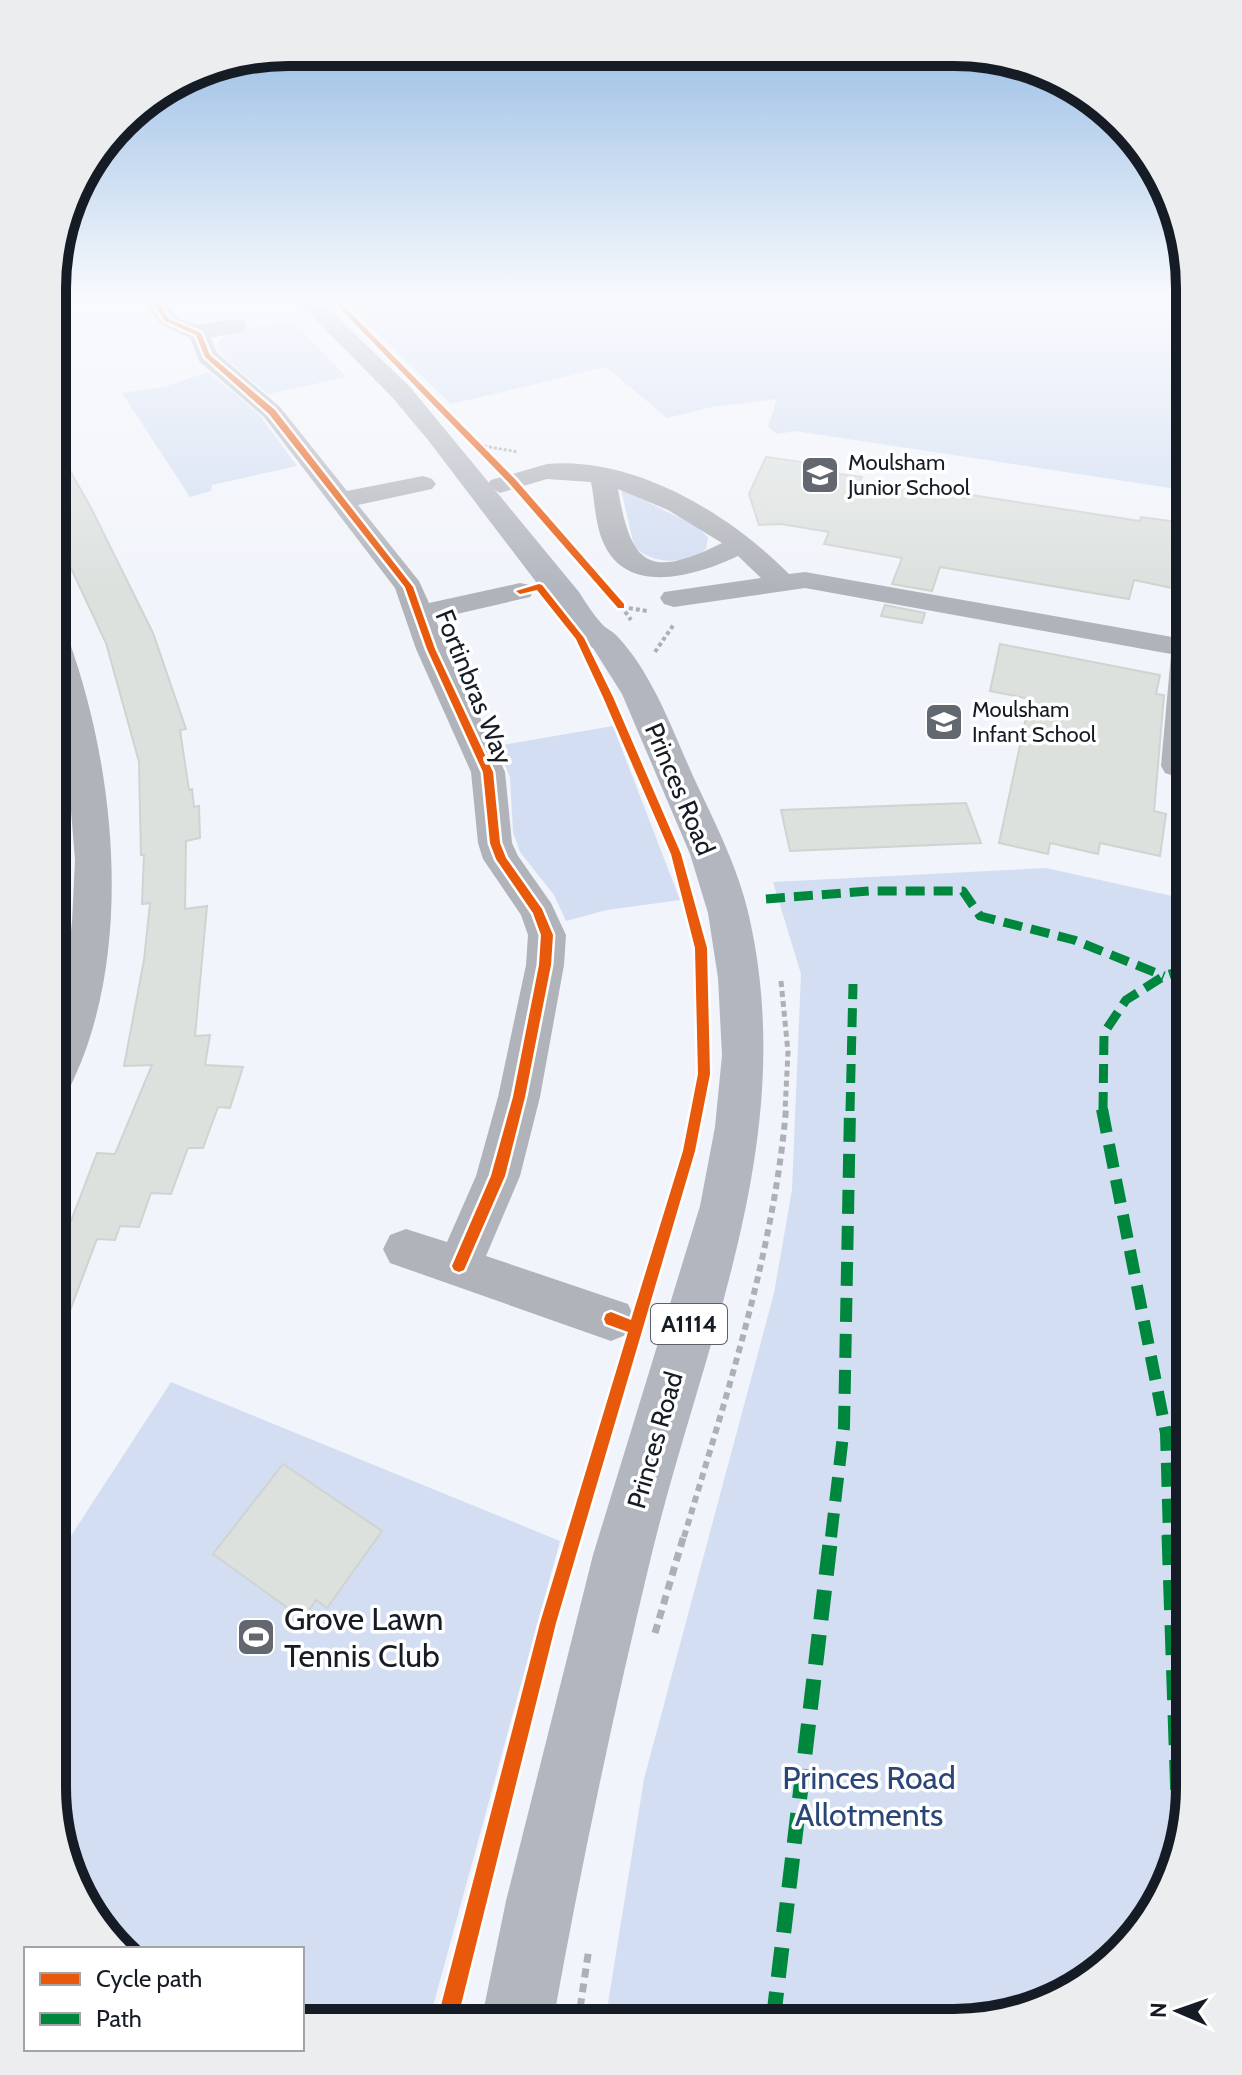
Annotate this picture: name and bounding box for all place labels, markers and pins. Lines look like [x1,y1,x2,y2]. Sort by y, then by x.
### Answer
place label: Moulsham Junior School [847,449,971,501]
school or university icon: Moulsham Junior School [799,454,841,496]
place label: Moulsham Infant School [972,696,1097,748]
school or university icon: Moulsham Infant School [923,701,965,743]
place label: Grove Lawn Tennis Club [284,1599,443,1675]
sports icon: Grove Lawn Tennis Club [235,1616,277,1658]

